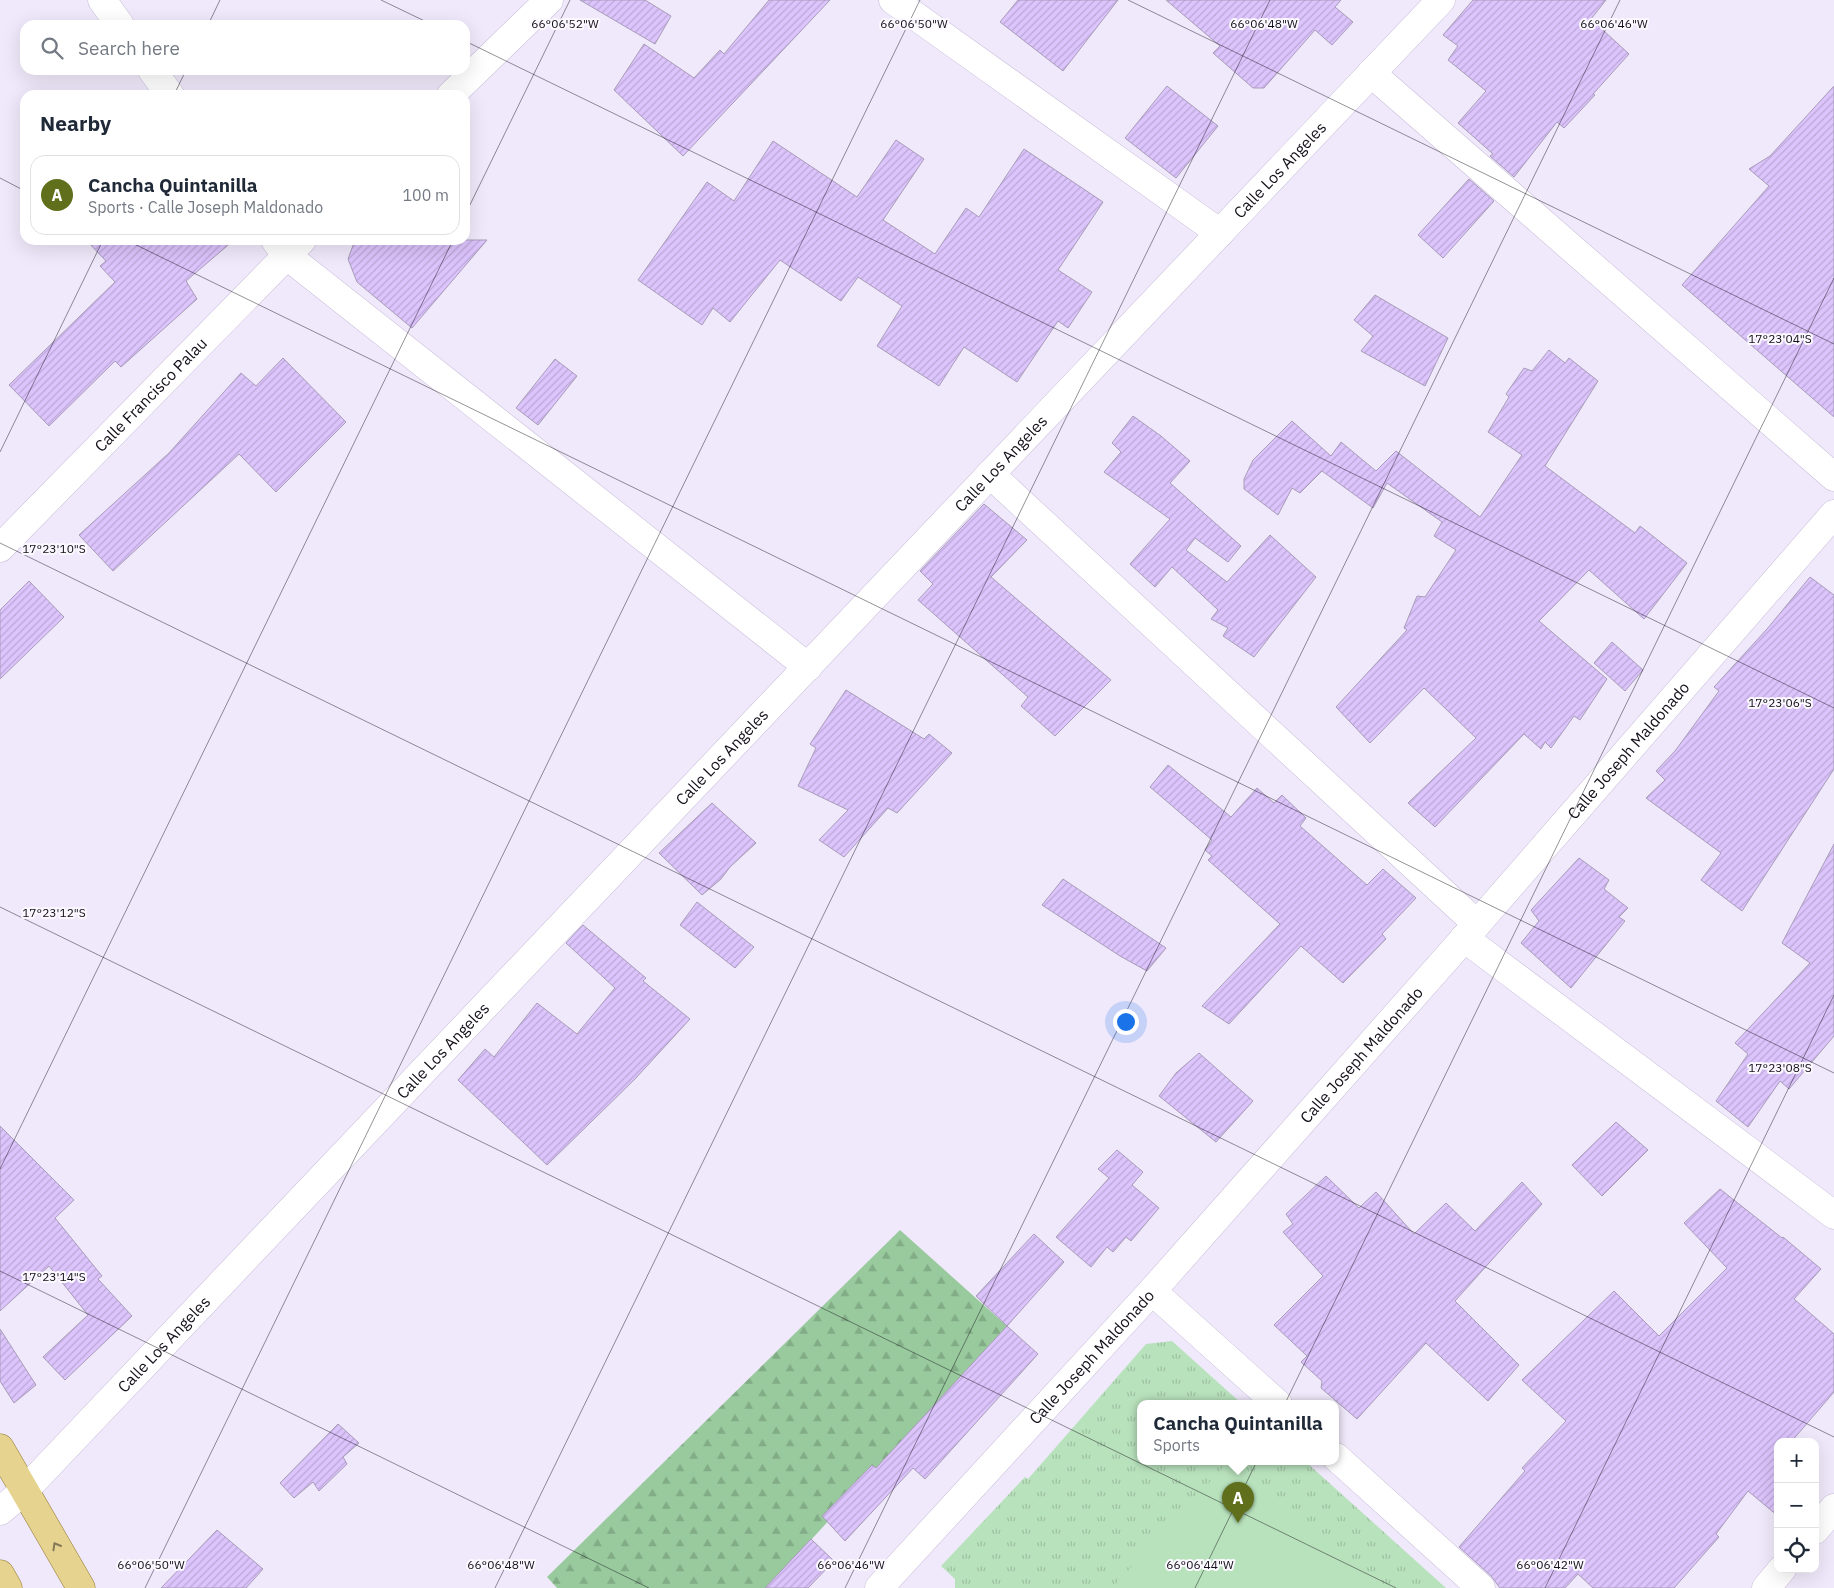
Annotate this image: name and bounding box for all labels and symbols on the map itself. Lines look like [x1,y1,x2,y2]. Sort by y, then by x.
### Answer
text: 66°06'52"W [531,16,599,31]
text: 66°06'50"W [880,16,948,31]
text: 66°06'48"W [1230,16,1298,31]
text: 66°06'46"W [1580,16,1648,31]
street label: Calle Los Angeles [1229,117,1330,222]
text: 17°23'04"S [1748,331,1812,346]
street label: Calle Francisco Palau [90,333,211,456]
street label: Calle Los Angeles [950,411,1051,516]
text: 17°23'10"S [22,541,86,556]
street label: Calle Joseph Maldonado [1563,677,1694,823]
text: 17°23'06"S [1748,695,1812,710]
street label: Calle Los Angeles [671,704,772,809]
text: 17°23'12"S [22,905,86,920]
street label: Calle Joseph Maldonado [1296,982,1427,1127]
street label: Calle Los Angeles [392,998,493,1103]
your location [1113,1009,1139,1035]
text: 17°23'08"S [1748,1060,1812,1075]
text: 17°23'14"S [22,1269,86,1284]
street label: Calle Joseph Maldonado [1025,1285,1158,1428]
street label: Calle Los Angeles [113,1292,214,1396]
pin: A [1222,1482,1254,1523]
one-way arrow [53,1542,63,1551]
text: 66°06'50"W [117,1557,185,1572]
text: 66°06'48"W [467,1557,535,1572]
text: 66°06'46"W [817,1557,885,1572]
text: 66°06'44"W [1166,1557,1234,1572]
text: 66°06'42"W [1516,1557,1584,1572]

